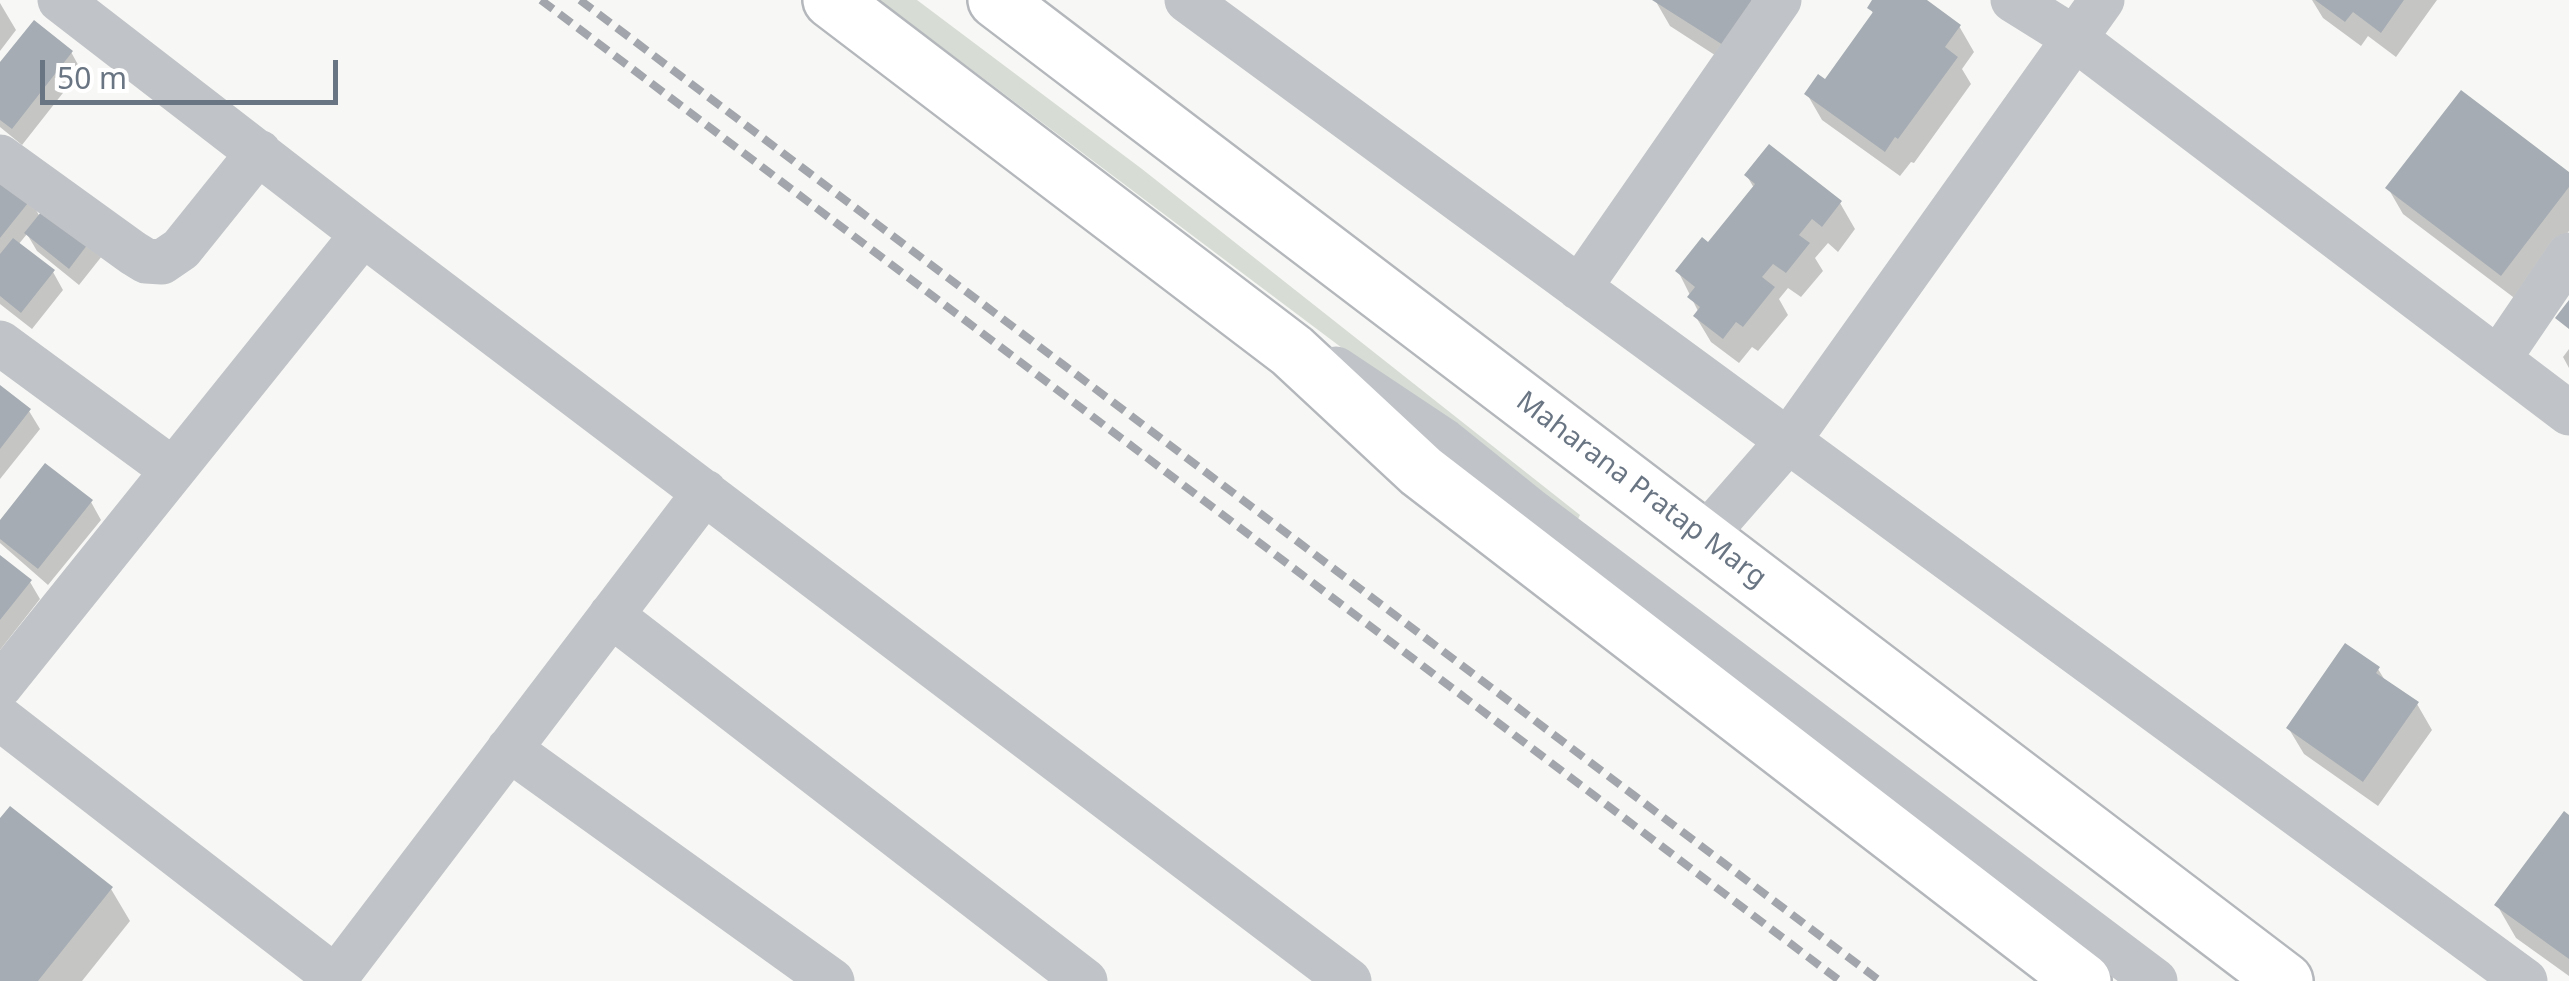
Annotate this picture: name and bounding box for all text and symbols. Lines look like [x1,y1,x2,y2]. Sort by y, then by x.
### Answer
scale bar [45,40,342,102]
text: 50 m [57,57,127,98]
street label: Maharana Pratap Marg [1509,385,1773,595]

